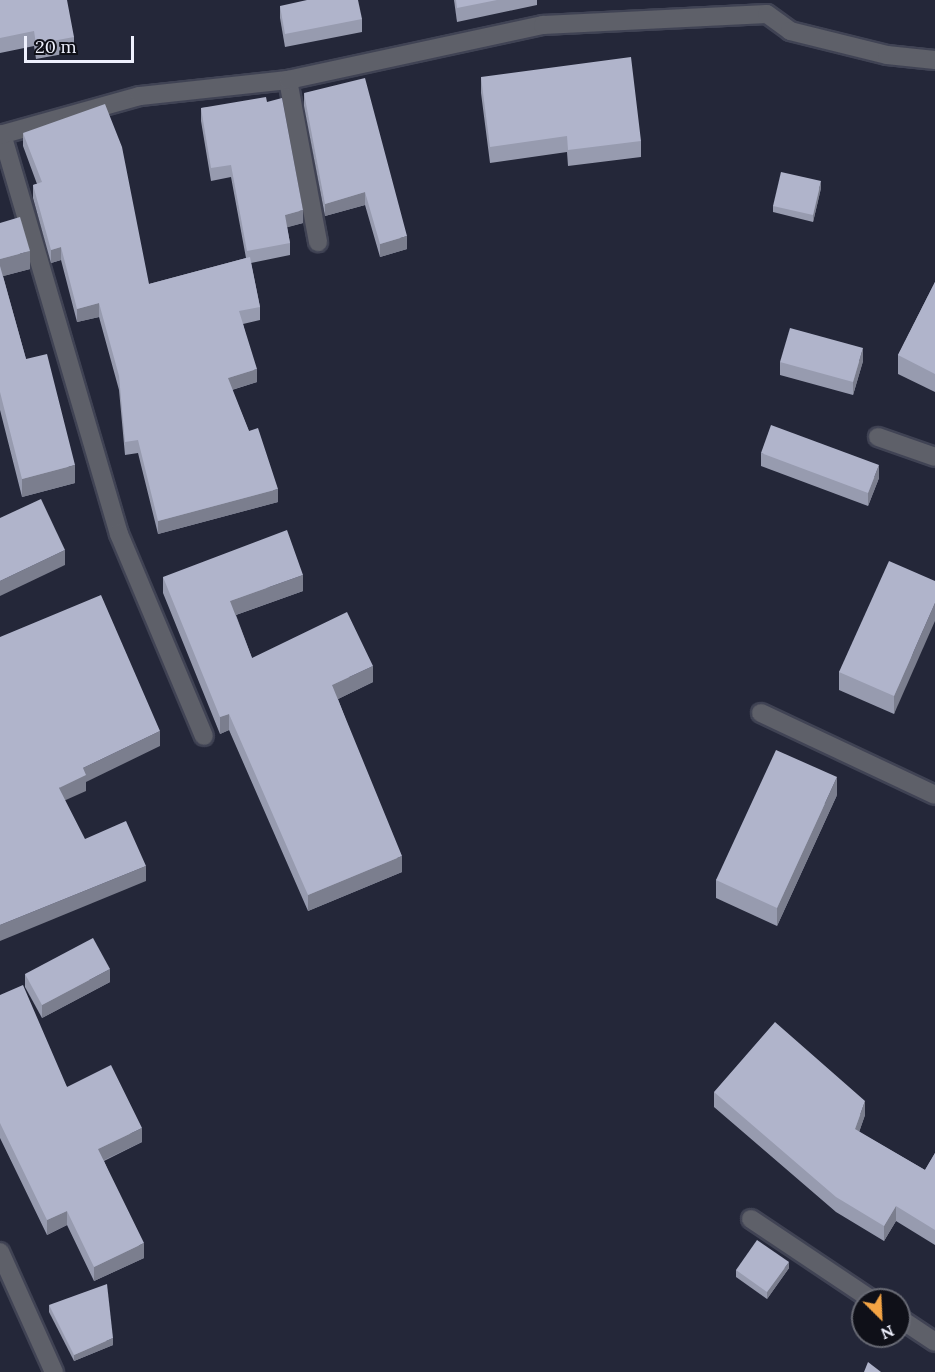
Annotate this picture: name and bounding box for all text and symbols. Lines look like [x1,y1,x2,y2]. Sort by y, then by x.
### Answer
scale bar [27,24,136,62]
text: 20 m [35,35,77,58]
north arrow [851,1288,911,1348]
text: N [878,1321,897,1344]

